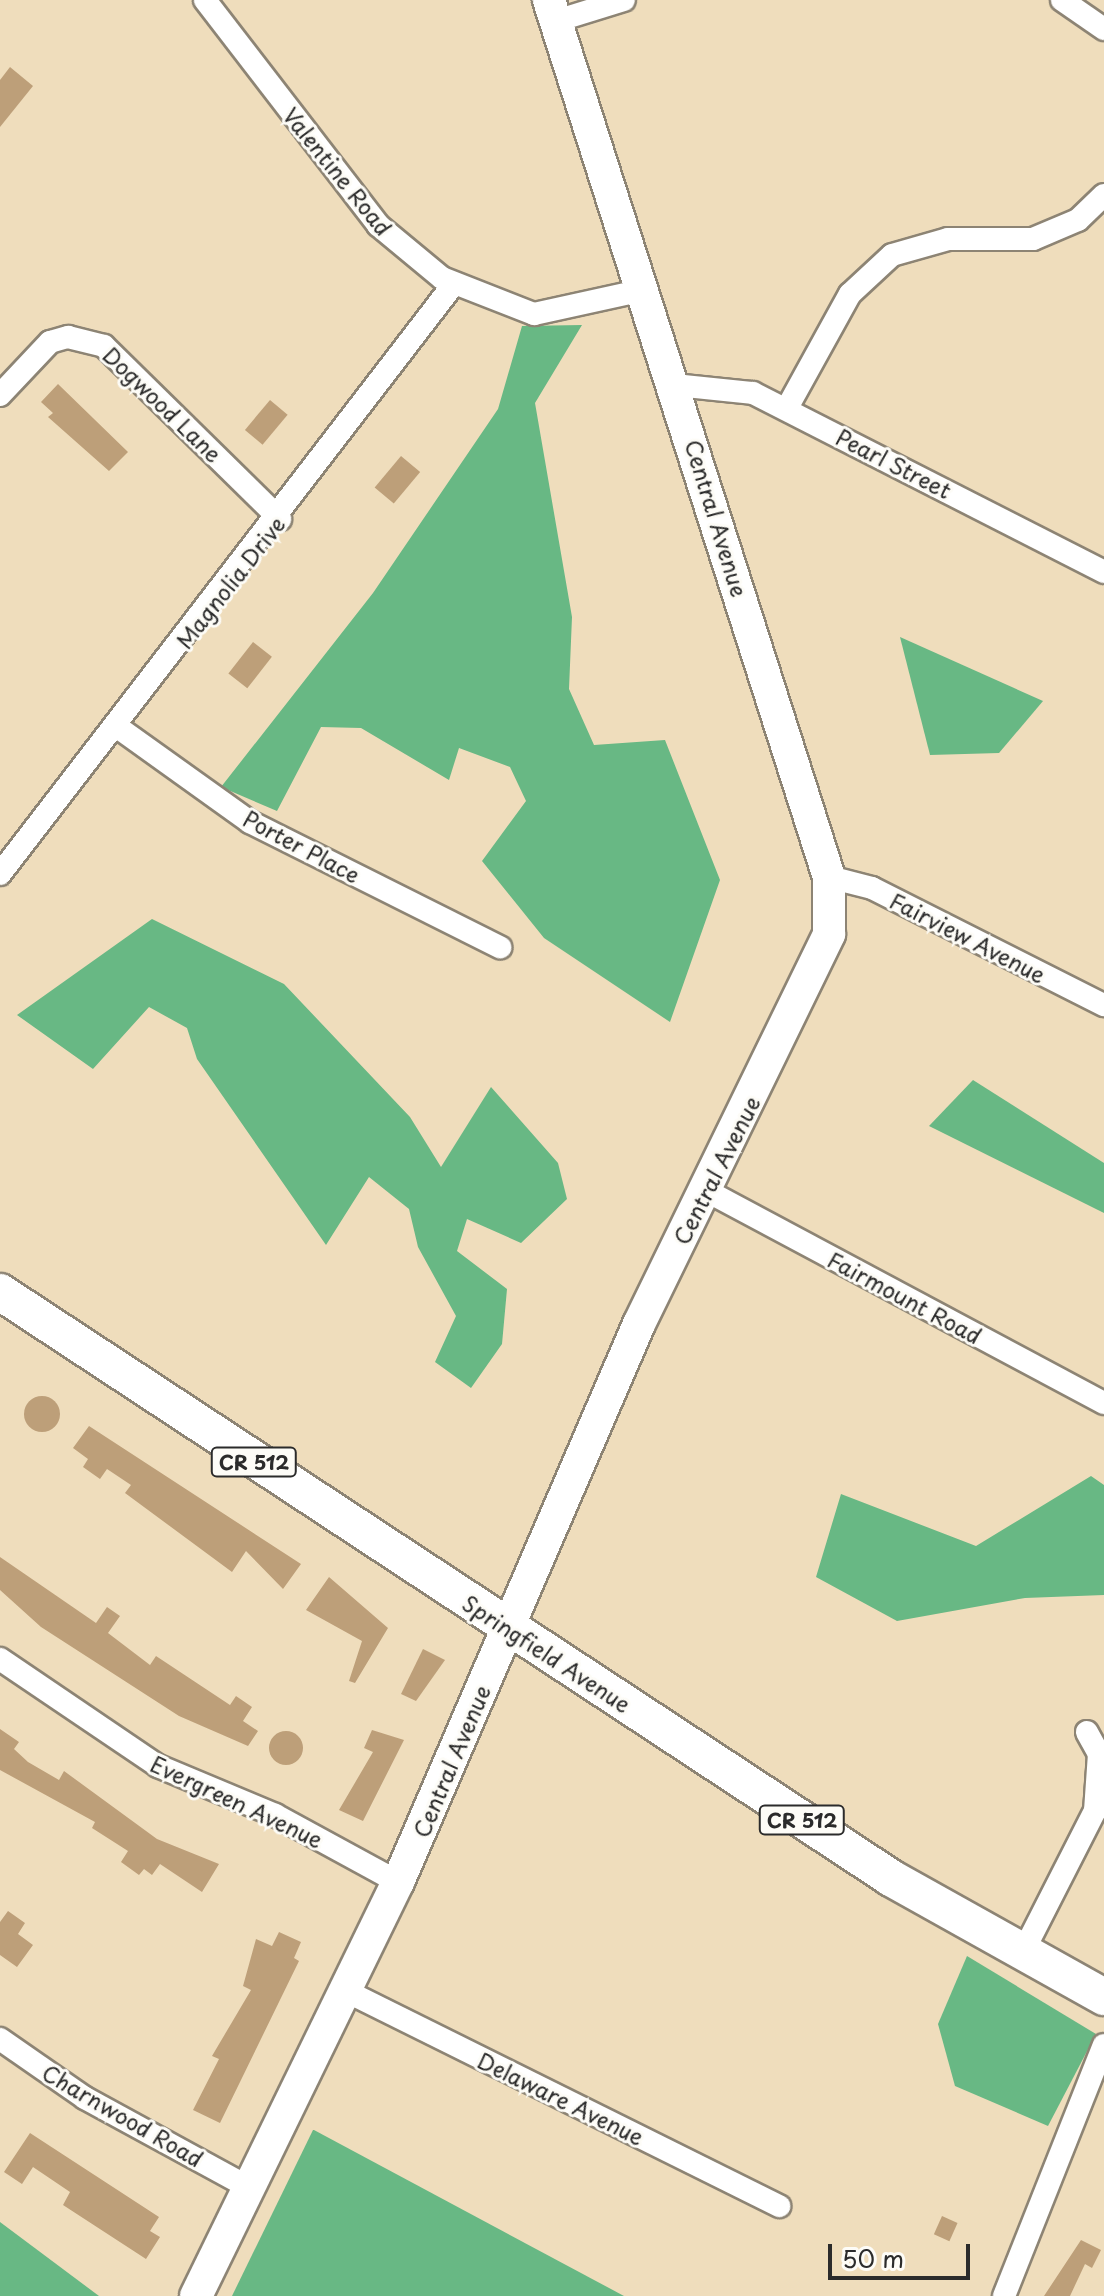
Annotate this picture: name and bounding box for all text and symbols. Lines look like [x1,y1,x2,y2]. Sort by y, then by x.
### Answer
street label: Valentine Road [278,101,398,241]
street label: Dogwood Lane [98,341,228,467]
street label: Pearl Street [832,423,956,503]
street label: Central Avenue [681,437,753,599]
street label: Magnolia Drive [170,510,290,654]
street label: Porter Place [239,804,365,888]
street label: Fairview Avenue [886,886,1050,988]
street label: Central Avenue [667,1092,765,1248]
street label: Fairmount Road [824,1245,986,1349]
road number: CR 512 [210,1446,298,1478]
street label: Springfield Avenue [458,1589,636,1717]
street label: Central Avenue [407,1681,495,1841]
street label: Evergreen Avenue [146,1749,328,1853]
road number: CR 512 [758,1804,846,1836]
street label: Delaware Avenue [474,2046,648,2150]
street label: Charnwood Road [37,2058,209,2172]
scale bar [832,2228,974,2278]
text: 50 m [842,2240,904,2276]

